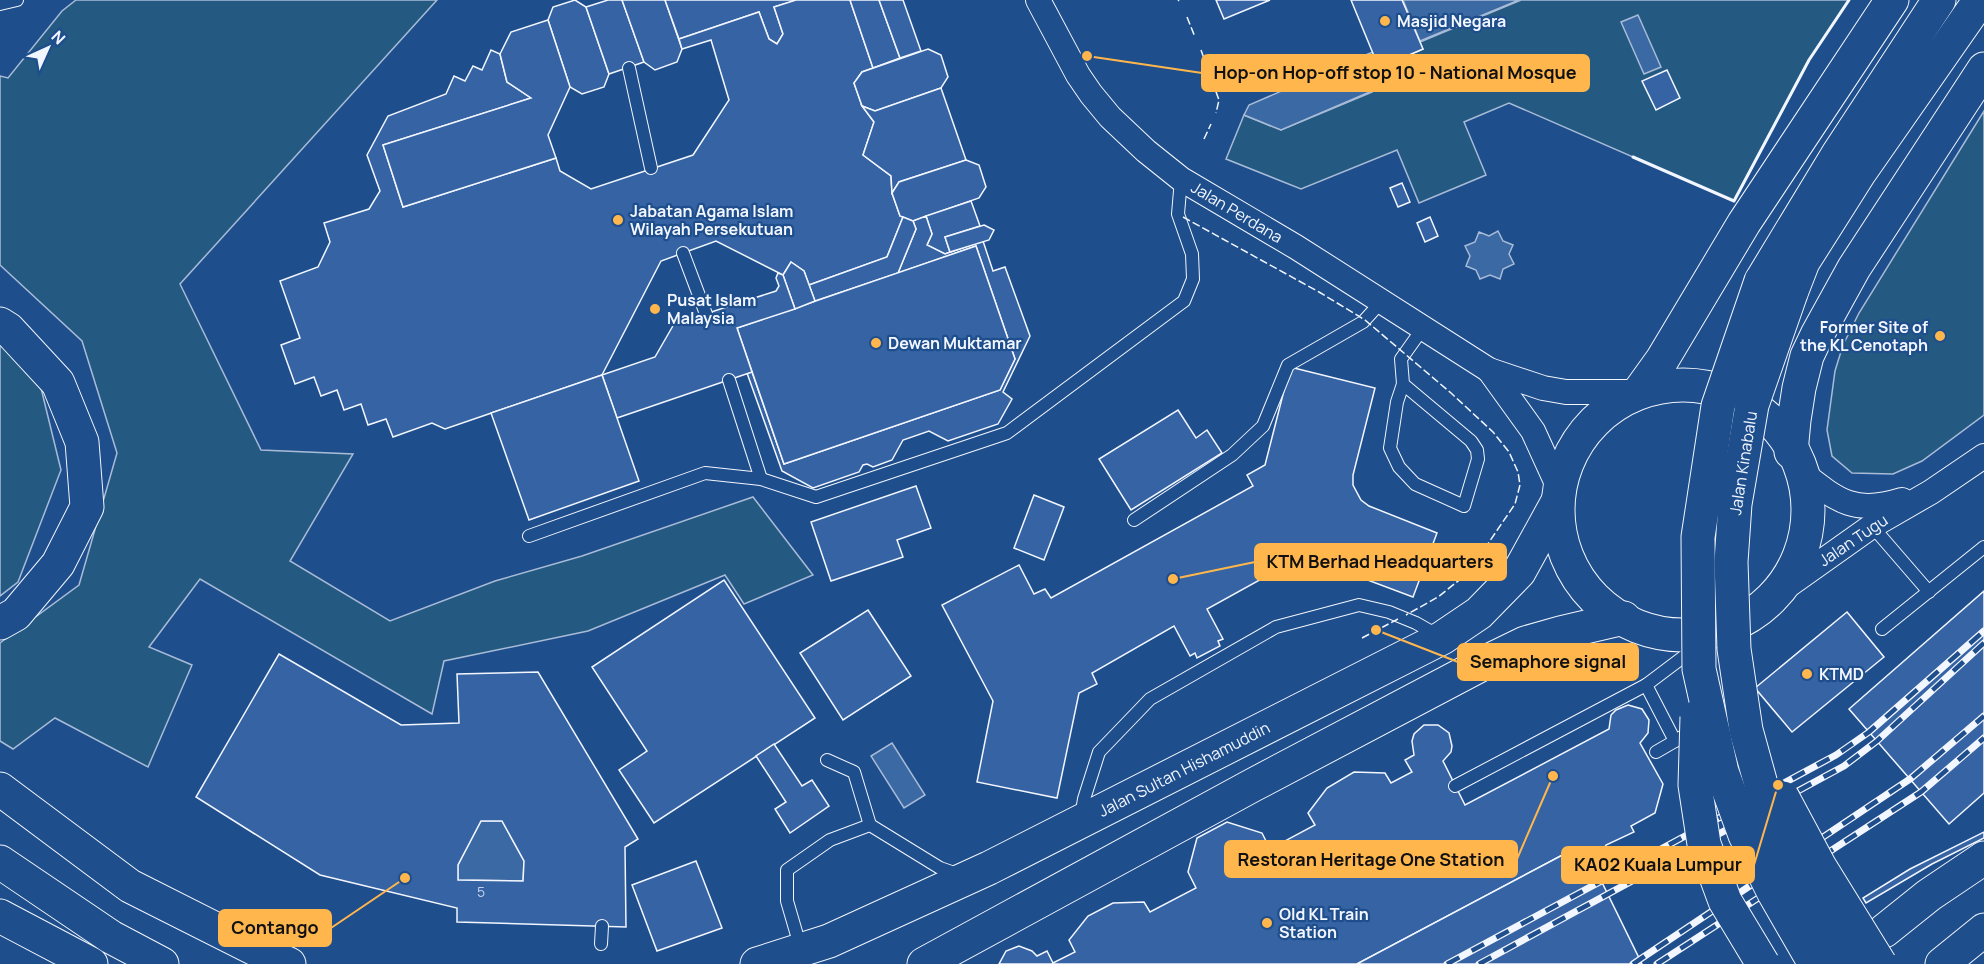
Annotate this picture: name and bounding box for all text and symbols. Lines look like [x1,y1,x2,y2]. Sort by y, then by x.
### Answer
place label: Masjid Negara [1397,10,1506,32]
marker: Masjid Negara [1378,14,1392,28]
north arrow [18,18,78,78]
text: N [47,26,70,49]
callout: Hop-on Hop-off stop 10 - National Mosque [1202,55,1589,91]
text: Hop-on Hop-off stop 10 - National Mosque [1213,60,1577,84]
street label: Jalan Perdana [1187,176,1287,248]
place label: Jabatan Agama Islam Wilayah Persekutuan [630,200,794,240]
marker: Jabatan Agama Islam Wilayah Persekutuan [611,213,625,227]
place label: Pusat Islam Malaysia [667,289,756,329]
marker: Pusat Islam Malaysia [648,302,662,316]
place label: Former Site of the KL Cenotaph [1800,316,1928,356]
marker: Former Site of the KL Cenotaph [1933,329,1947,343]
place label: Dewan Muktamar [888,332,1022,354]
marker: Dewan Muktamar [869,336,883,350]
street label: Jalan Kinabalu [1724,409,1762,517]
street label: Jalan Tugu [1814,509,1892,571]
callout: KTM Berhad Headquarters [1255,544,1506,580]
text: KTM Berhad Headquarters [1267,549,1494,573]
callout: Semaphore signal [1458,644,1638,680]
text: Semaphore signal [1470,649,1626,673]
place label: KTMD [1819,663,1864,685]
marker: KTMD [1800,667,1814,681]
street label: Jalan Sultan Hishamuddin [1095,716,1273,822]
callout: Restoran Heritage One Station [1225,841,1517,877]
text: Restoran Heritage One Station [1237,847,1505,871]
callout: KA02 Kuala Lumpur [1562,847,1754,883]
text: KA02 Kuala Lumpur [1574,852,1742,876]
house number: 5 [477,882,485,901]
place label: Old KL Train Station [1279,903,1369,943]
callout: Contango [219,910,331,946]
text: Contango [231,915,319,939]
marker: Old KL Train Station [1260,916,1274,930]

